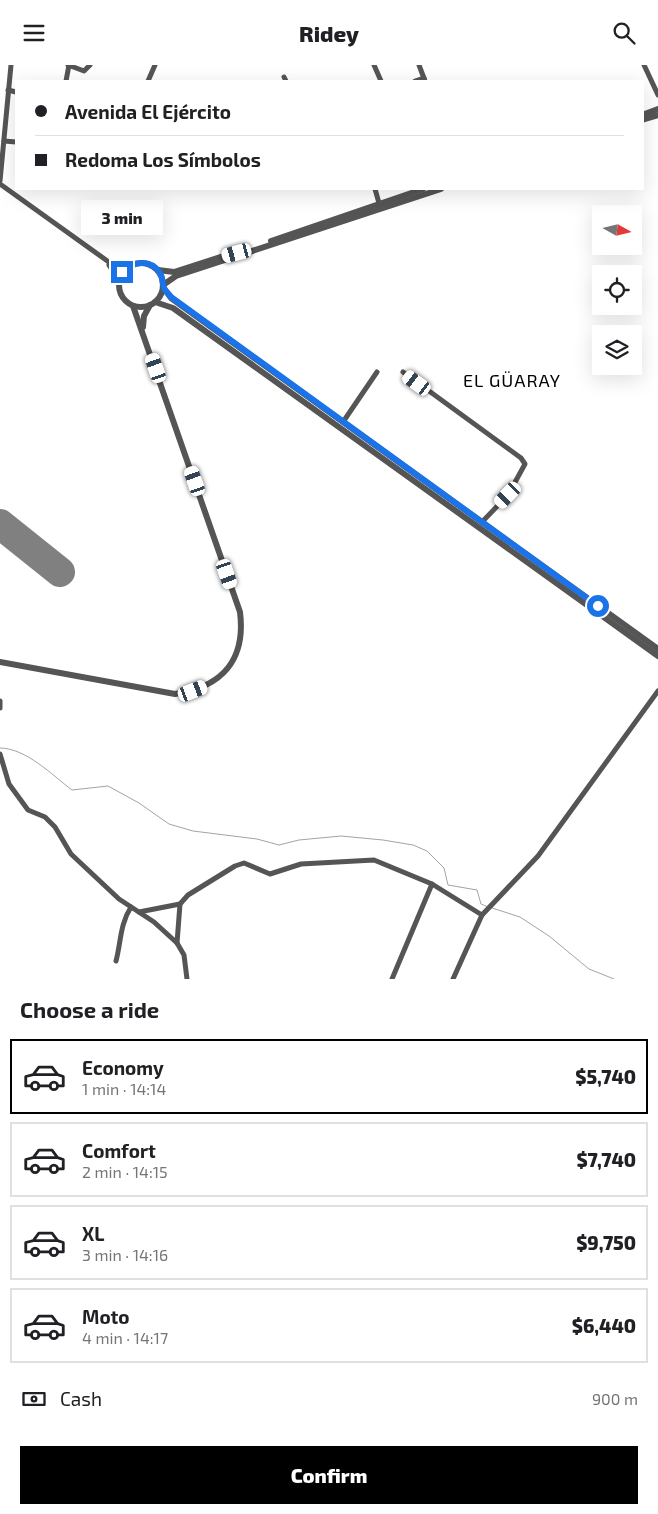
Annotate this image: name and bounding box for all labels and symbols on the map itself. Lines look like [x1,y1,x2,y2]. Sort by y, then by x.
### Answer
callout: 3 min [81,199,163,235]
north arrow [592,205,642,255]
car [220,242,253,264]
route end [111,261,133,283]
car [144,351,167,385]
car [400,368,433,398]
district label: EL GÜARAY [463,369,561,391]
car [183,464,206,498]
car [492,479,523,511]
car [215,557,238,591]
route start [587,595,609,617]
car [176,679,209,703]

